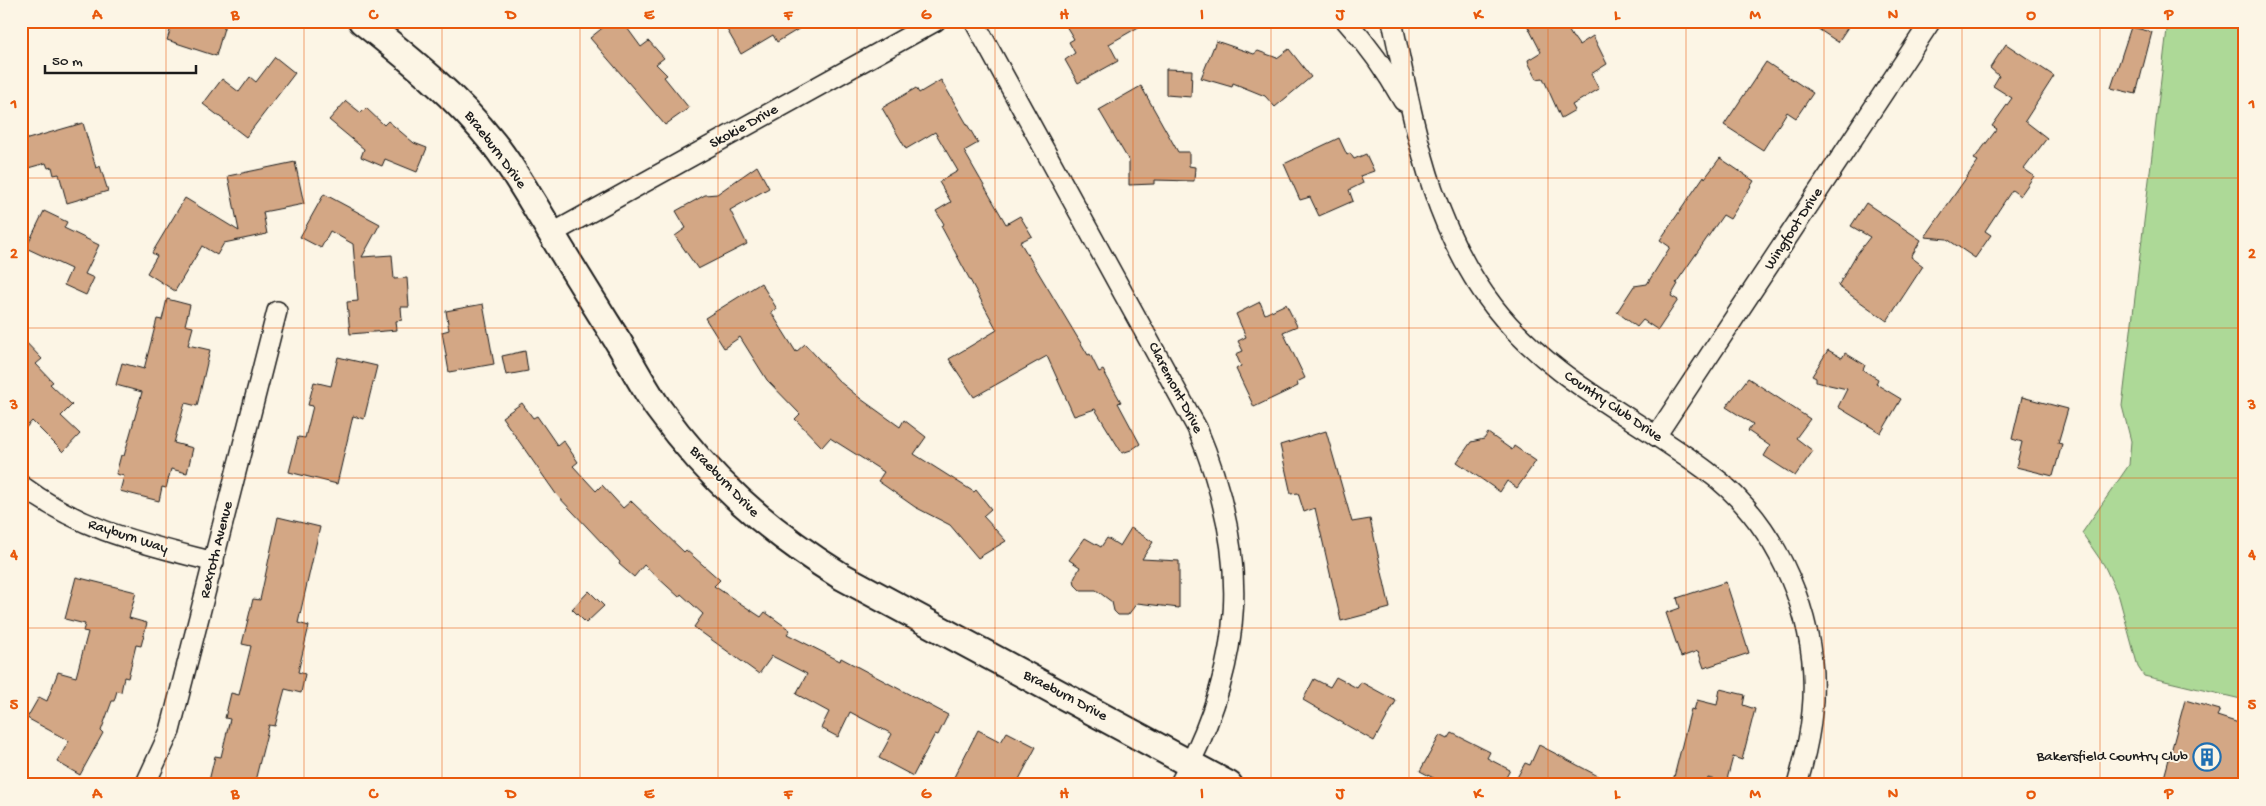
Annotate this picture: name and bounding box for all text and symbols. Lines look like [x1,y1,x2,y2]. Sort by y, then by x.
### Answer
text: A [91,7,103,26]
text: B [230,7,240,26]
text: C [368,7,379,26]
text: D [504,7,517,26]
text: E [644,7,655,26]
text: F [783,7,794,26]
text: G [921,7,932,26]
text: H [1059,7,1069,26]
text: I [1200,7,1204,26]
text: J [1335,7,1346,26]
text: K [1473,7,1485,26]
text: L [1614,7,1621,26]
text: M [1749,7,1761,26]
text: N [1888,7,1899,26]
text: O [2026,7,2036,26]
text: P [2164,7,2175,26]
scale bar [45,42,196,74]
text: 50 m [52,53,83,71]
text: 1 [10,96,17,115]
text: 1 [2248,96,2255,115]
street label: Skokie Drive [707,101,782,153]
street label: Braeburn Drive [459,107,530,193]
street label: Wingfoot Drive [1761,184,1827,273]
text: 2 [10,246,18,265]
text: 2 [2248,246,2256,265]
street label: Claremont Drive [1143,339,1207,437]
street label: Country Club Drive [1560,367,1666,447]
text: 3 [9,397,18,416]
text: 3 [2247,397,2256,416]
street label: Braeburn Drive [685,442,763,522]
street label: Rexroth Avenue [196,499,238,600]
street label: Rayburn Way [86,516,171,559]
text: 4 [9,547,18,566]
text: 4 [2247,547,2256,566]
street label: Braeburn Drive [1019,666,1110,726]
text: 5 [10,697,19,716]
text: 5 [2248,697,2257,716]
building icon: Bakersfield Country Club [2192,742,2222,772]
place label: Bakersfield Country Club [2036,748,2188,766]
text: A [91,786,103,805]
text: B [230,786,240,805]
text: C [368,786,379,805]
text: D [504,786,517,805]
text: E [644,786,655,805]
text: F [783,786,794,805]
text: G [921,786,932,805]
text: H [1059,786,1069,805]
text: I [1200,786,1204,805]
text: J [1335,786,1346,805]
text: K [1473,786,1485,805]
text: L [1614,786,1621,805]
text: M [1749,786,1761,805]
text: N [1888,786,1899,805]
text: O [2026,786,2036,805]
text: P [2164,786,2175,805]

